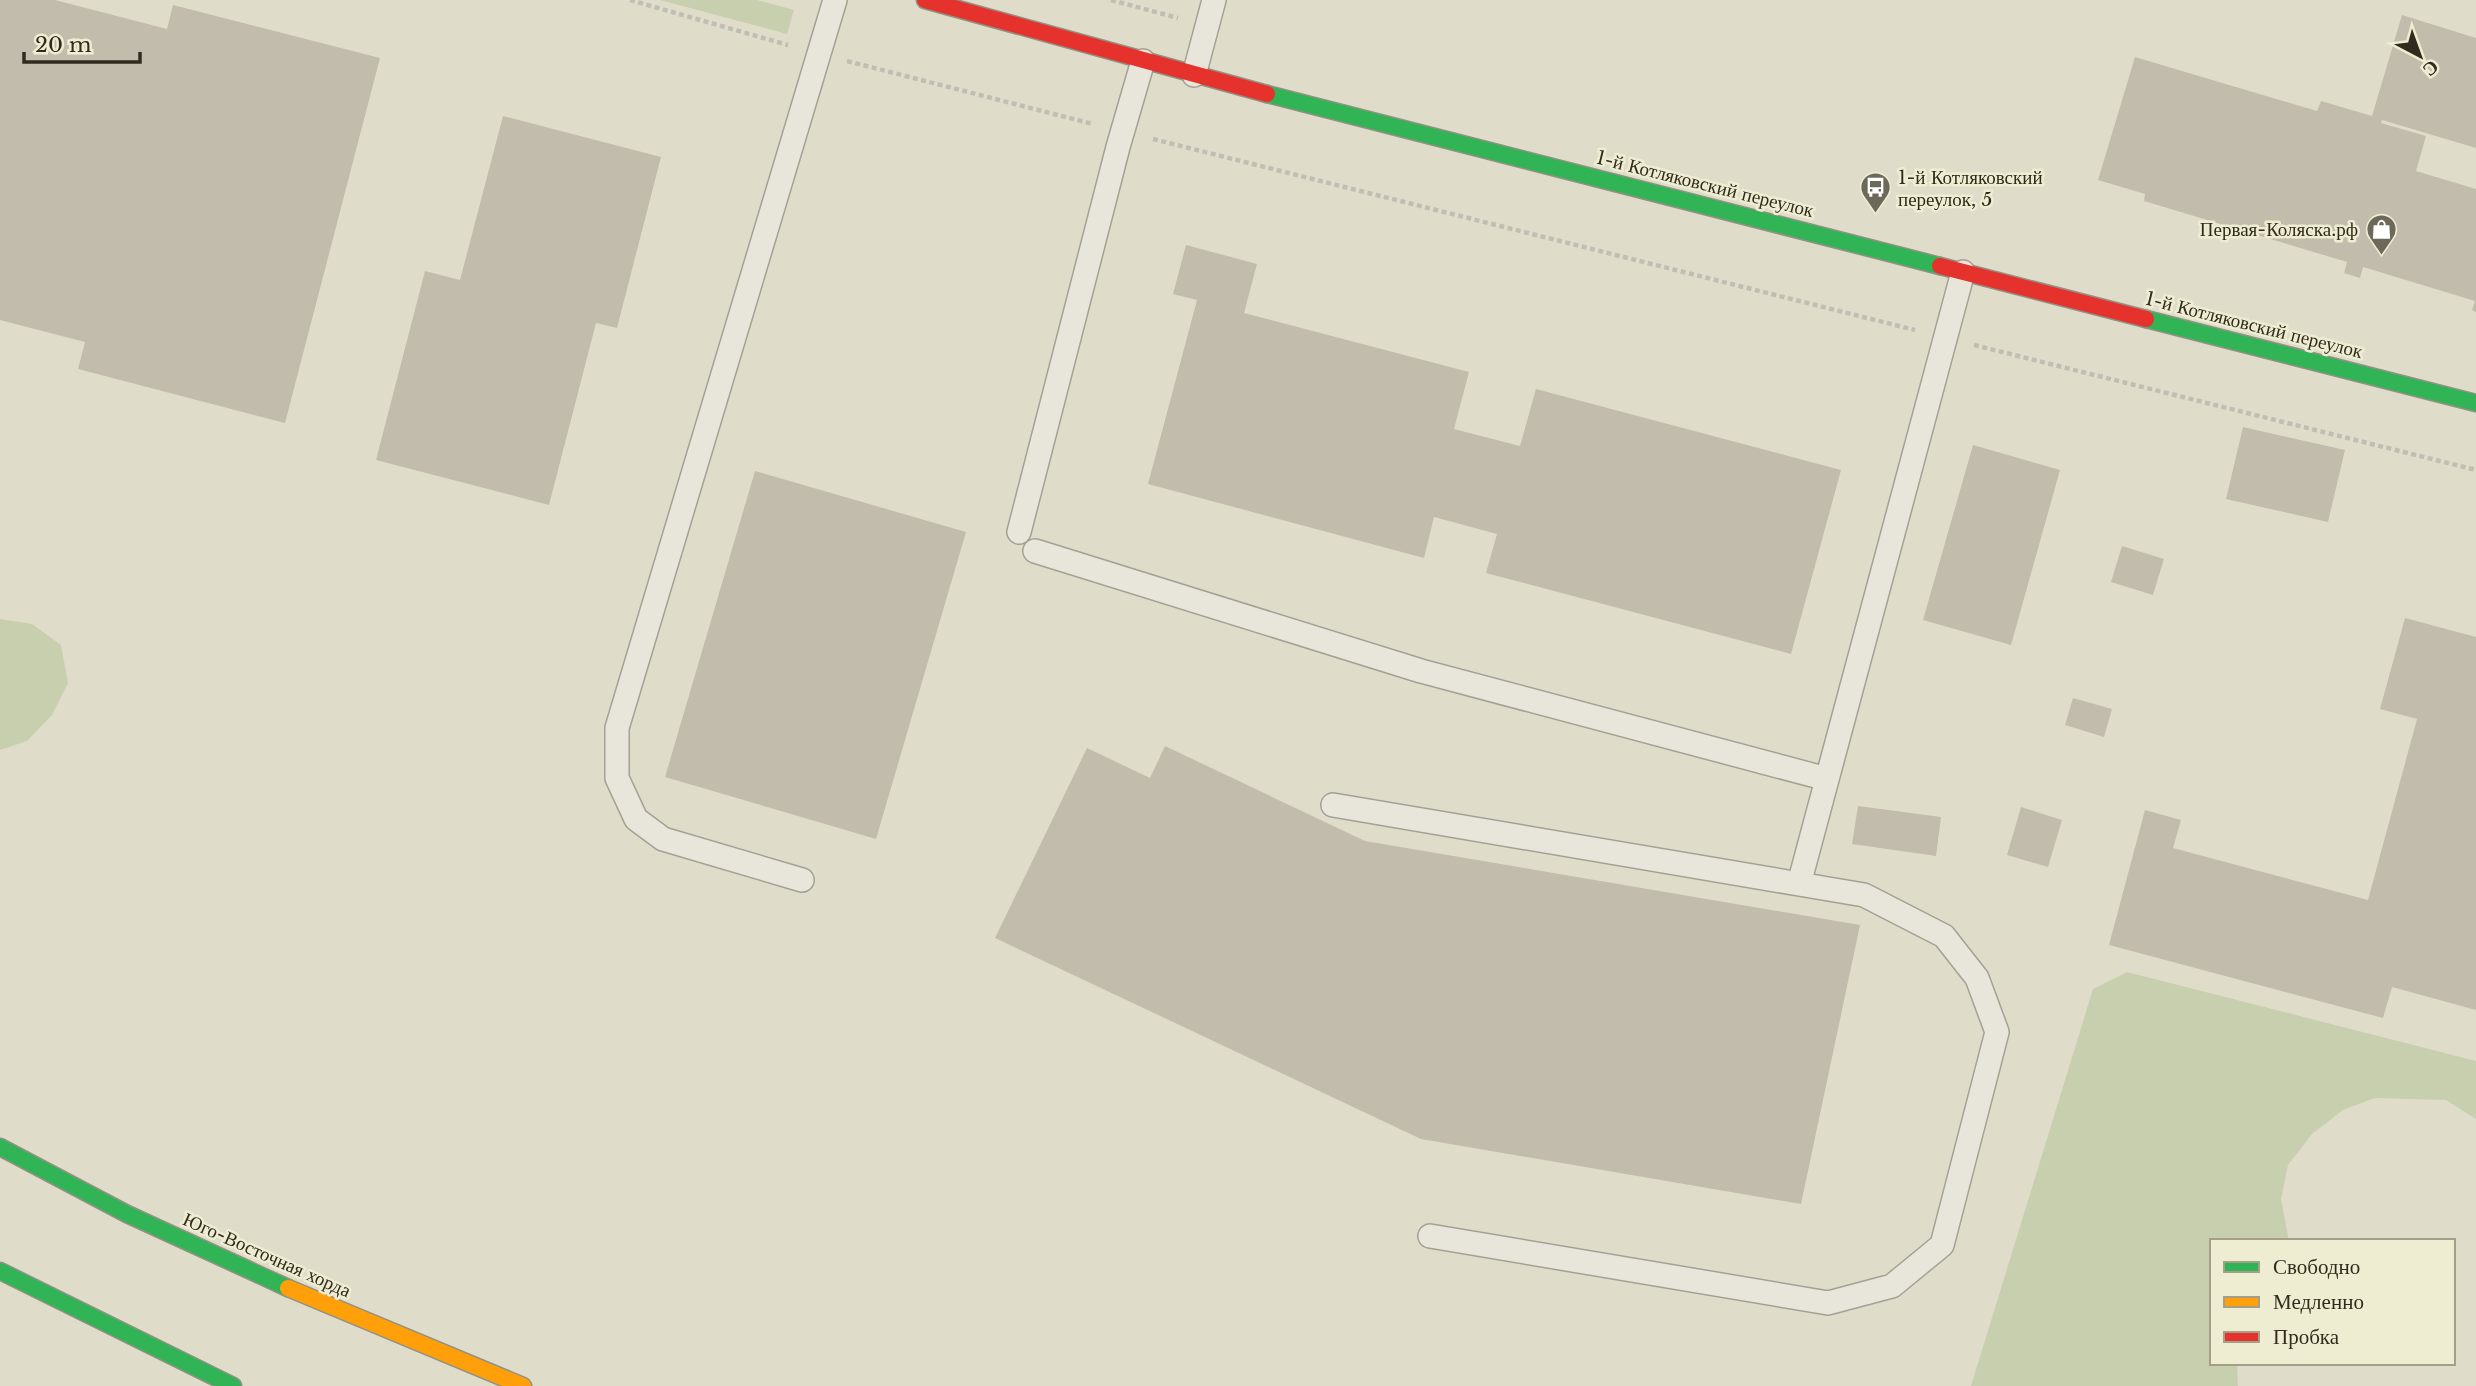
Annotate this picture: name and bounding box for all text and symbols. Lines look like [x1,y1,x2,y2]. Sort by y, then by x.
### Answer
scale bar [24,21,140,65]
north arrow [2385,21,2455,91]
text: 20 m [35,32,92,58]
text: С [2418,55,2444,82]
street label: 1-й Котляковский переулок [1594,146,1817,222]
place label: 1-й Котляковский переулок, 5 [1898,166,2043,211]
bus stop icon: 1-й Котляковский переулок, 5 [1858,171,1892,215]
shop icon: Первая-Коляска.рф [2364,212,2398,256]
place label: Первая-Коляска.рф [2200,218,2358,241]
street label: 1-й Котляковский переулок [2143,287,2366,363]
street label: Юго-Восточная хорда [180,1208,355,1303]
legend [2210,1239,2455,1365]
text: Свободно [2273,1254,2360,1280]
text: Медленно [2273,1289,2364,1315]
text: Пробка [2273,1324,2340,1350]

